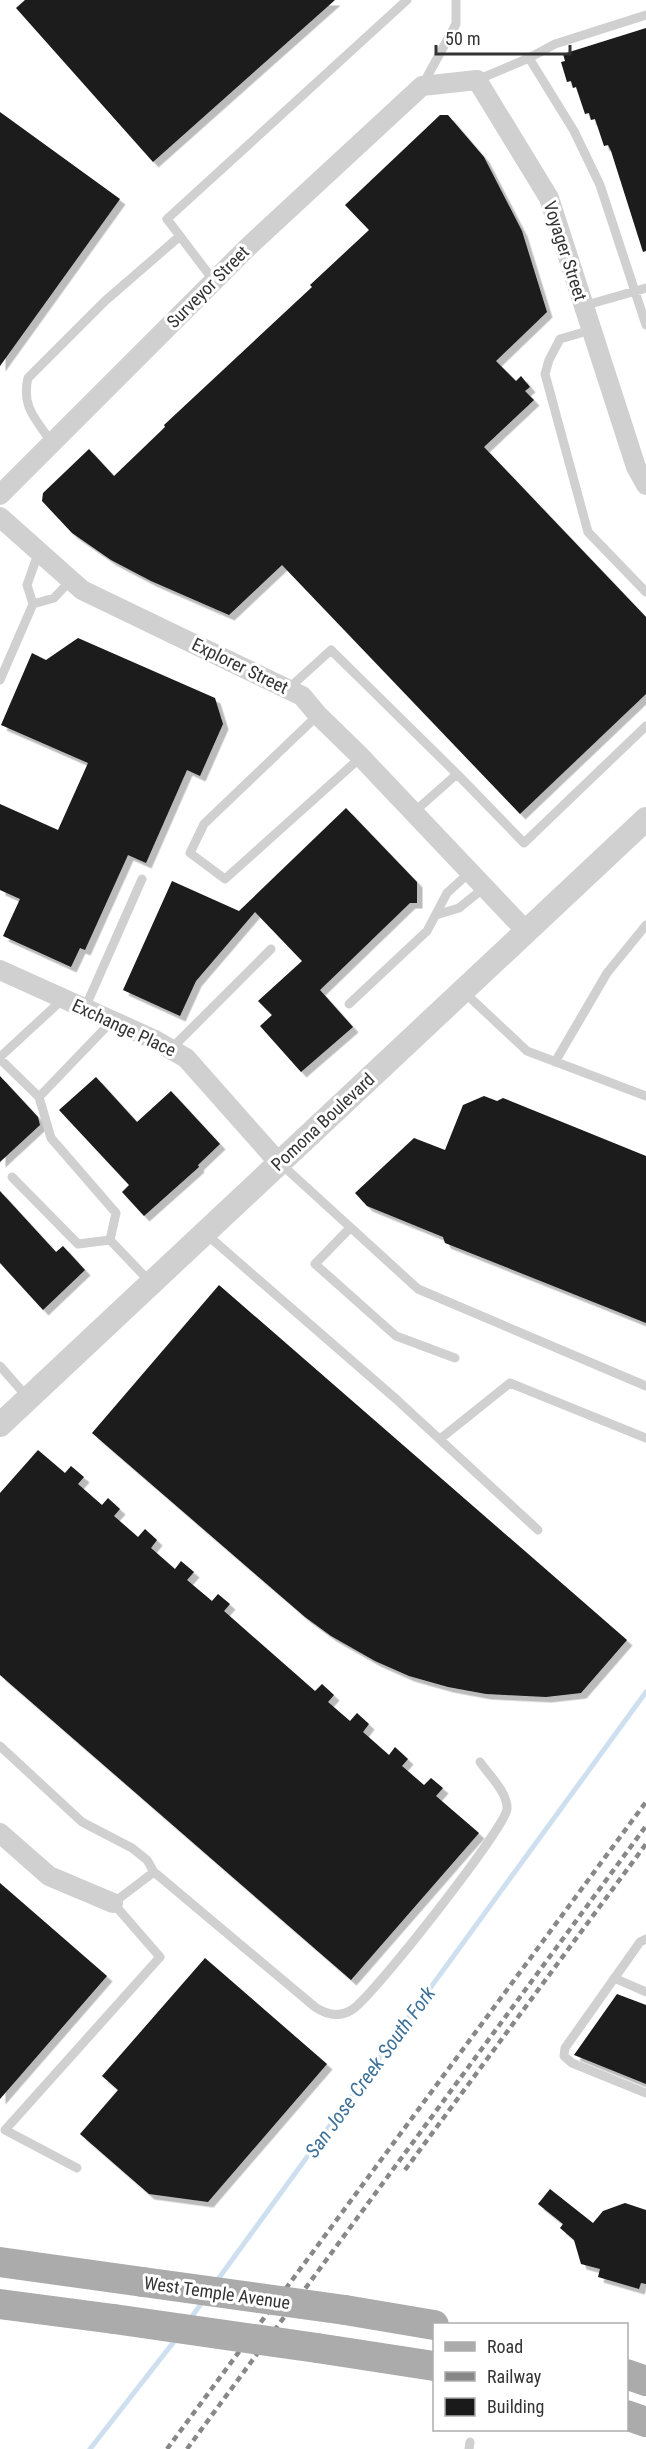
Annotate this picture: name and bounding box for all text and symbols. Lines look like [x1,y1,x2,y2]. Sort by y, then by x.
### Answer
scale bar [436,18,570,56]
text: 50 m [445,28,480,49]
street label: Voyager Street [539,198,591,303]
street label: Surveyor Street [162,241,253,332]
street label: Explorer Street [189,633,292,698]
street label: Exchange Place [69,994,179,1061]
street label: Pomona Boulevard [267,1068,379,1175]
water label: San Jose Creek South Fork [300,1981,441,2162]
street label: West Temple Avenue [143,2272,291,2313]
legend [433,2323,628,2431]
text: Road [487,2336,523,2357]
text: Railway [487,2366,542,2387]
text: Building [487,2396,544,2417]

